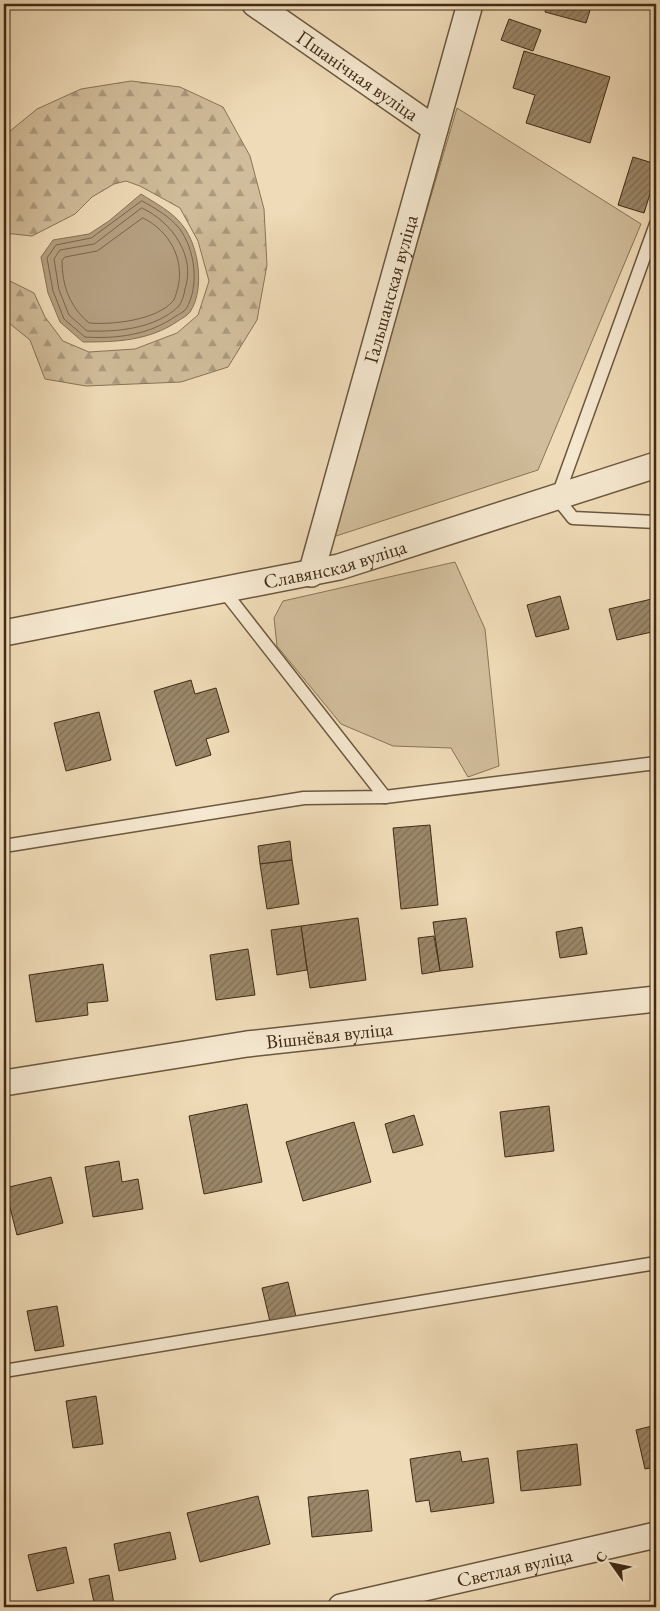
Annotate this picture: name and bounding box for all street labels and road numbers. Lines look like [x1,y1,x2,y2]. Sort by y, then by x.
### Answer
street label: Пшанічная вуліца [291,24,424,127]
street label: Гальшанская вуліца [357,212,424,366]
street label: Славянская вуліца [261,533,410,595]
street label: Вішнёвая вуліца [265,1015,394,1055]
street label: Светлая вуліца [454,1542,575,1593]

